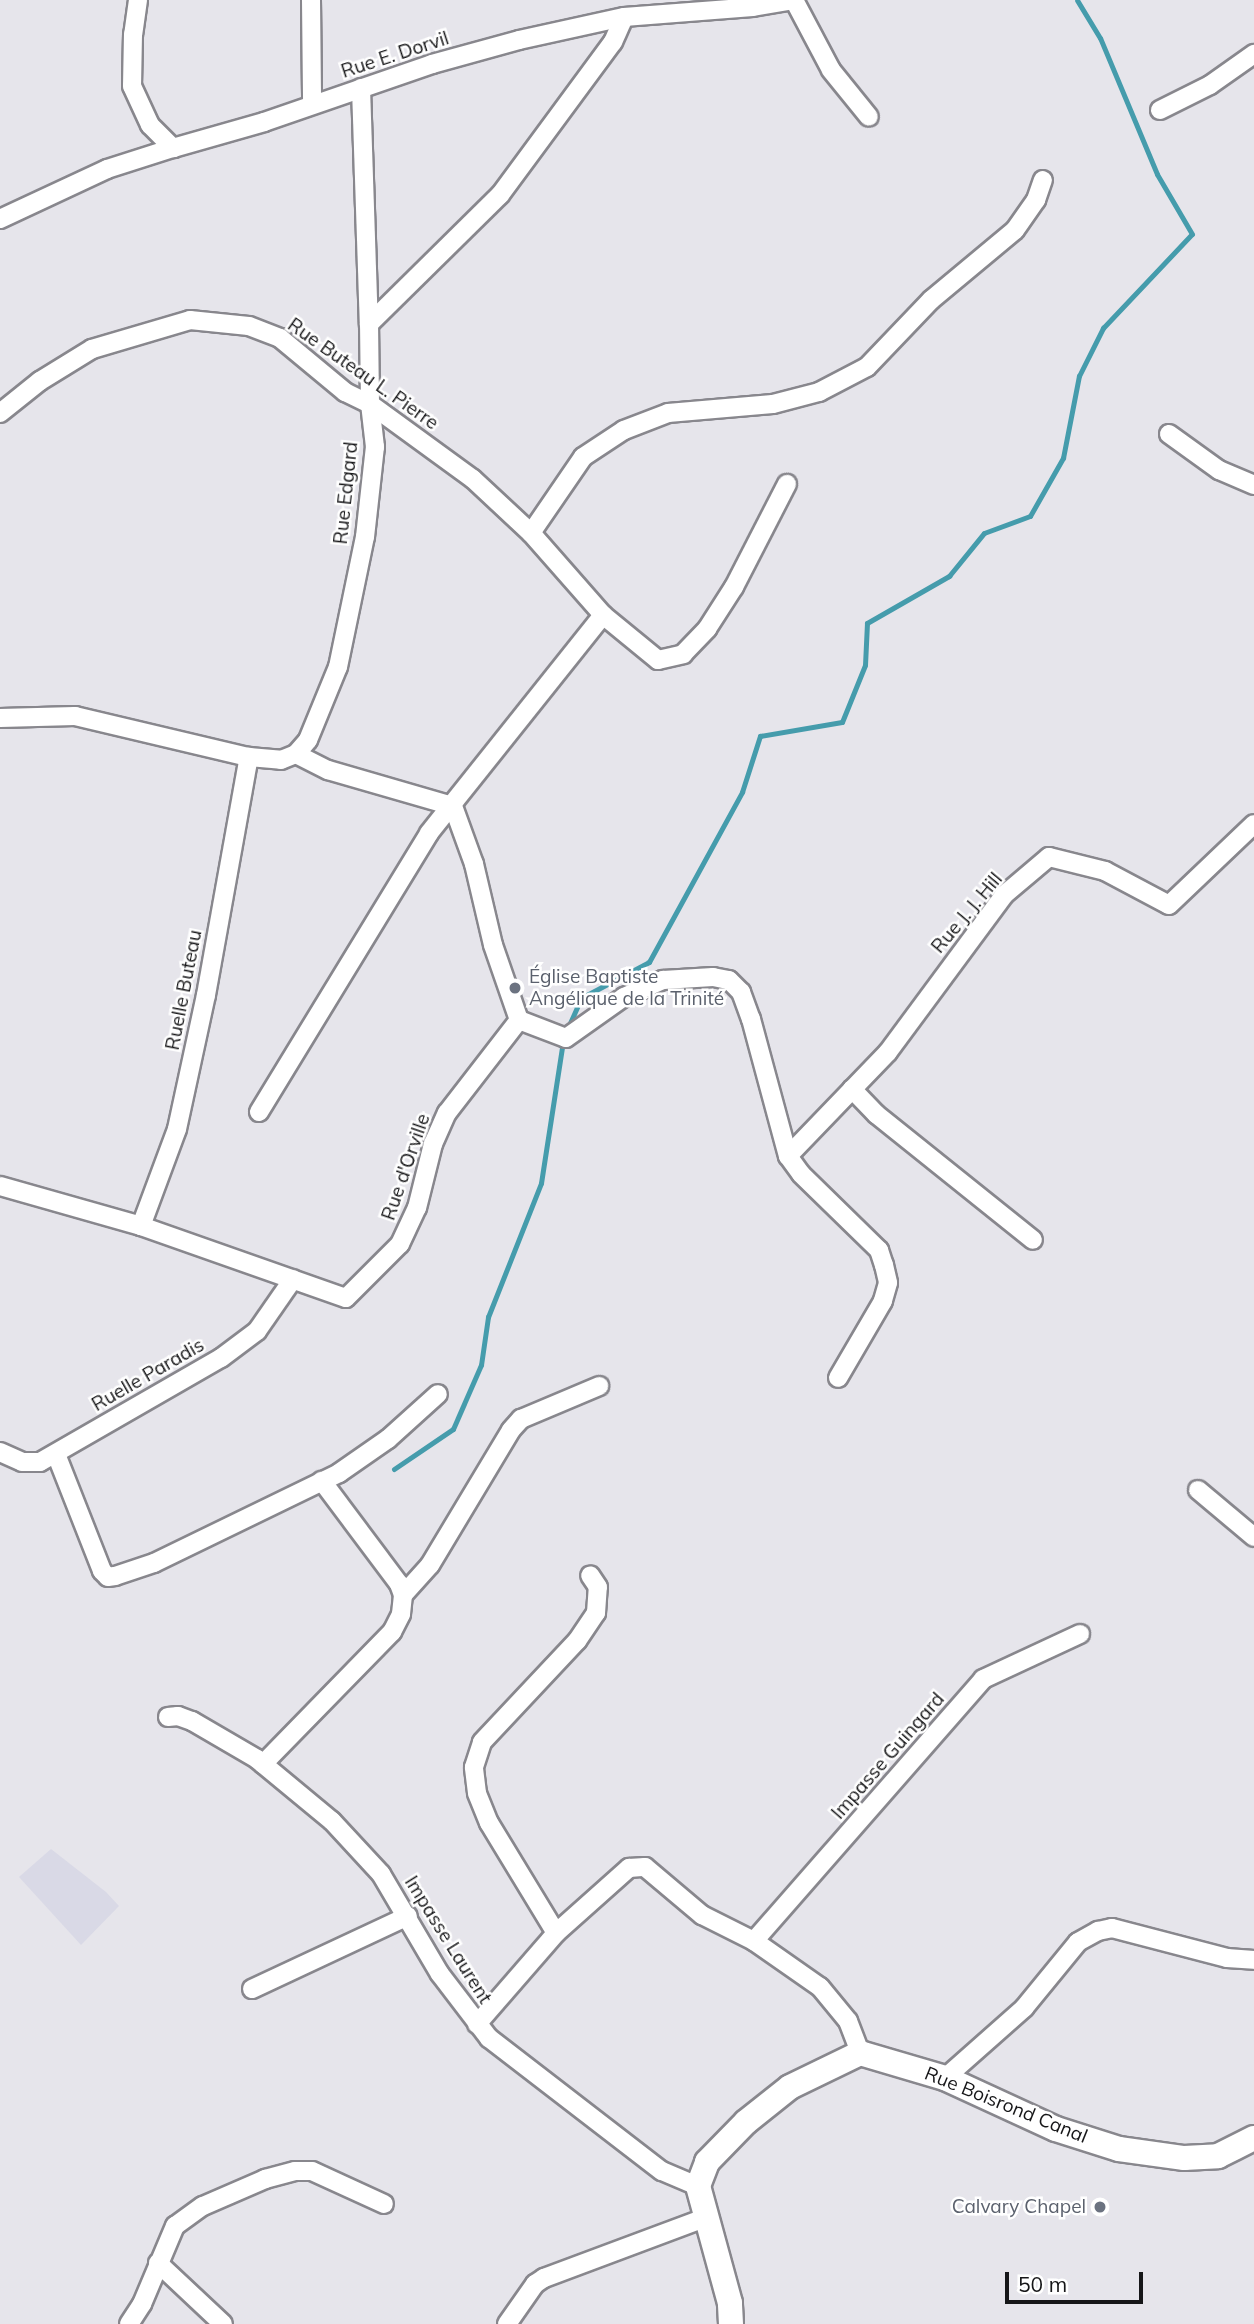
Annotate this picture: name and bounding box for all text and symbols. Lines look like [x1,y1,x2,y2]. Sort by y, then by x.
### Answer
street label: Rue E. Dorvil [338,27,452,83]
street label: Rue Buteau L. Pierre [283,313,443,435]
street label: Rue Edgard [329,441,363,545]
street label: Rue J. J. Hill [927,868,1007,958]
street label: Ruelle Buteau [161,928,207,1052]
place label: Église Baptiste Angélique de la Trinité [529,966,724,1010]
marker: Église Baptiste Angélique de la Trinité [507,980,523,996]
street label: Rue d'Orville [377,1111,435,1223]
street label: Ruelle Paradis [88,1334,208,1416]
street label: Impasse Guingard [827,1688,949,1824]
street label: Impasse Laurent [400,1872,496,2008]
street label: Rue Boisrond Canal [921,2062,1091,2148]
place label: Calvary Chapel [952,2196,1086,2218]
marker: Calvary Chapel [1092,2199,1108,2215]
scale bar [1009,2258,1147,2302]
text: 50 m [1018,2271,1067,2297]

